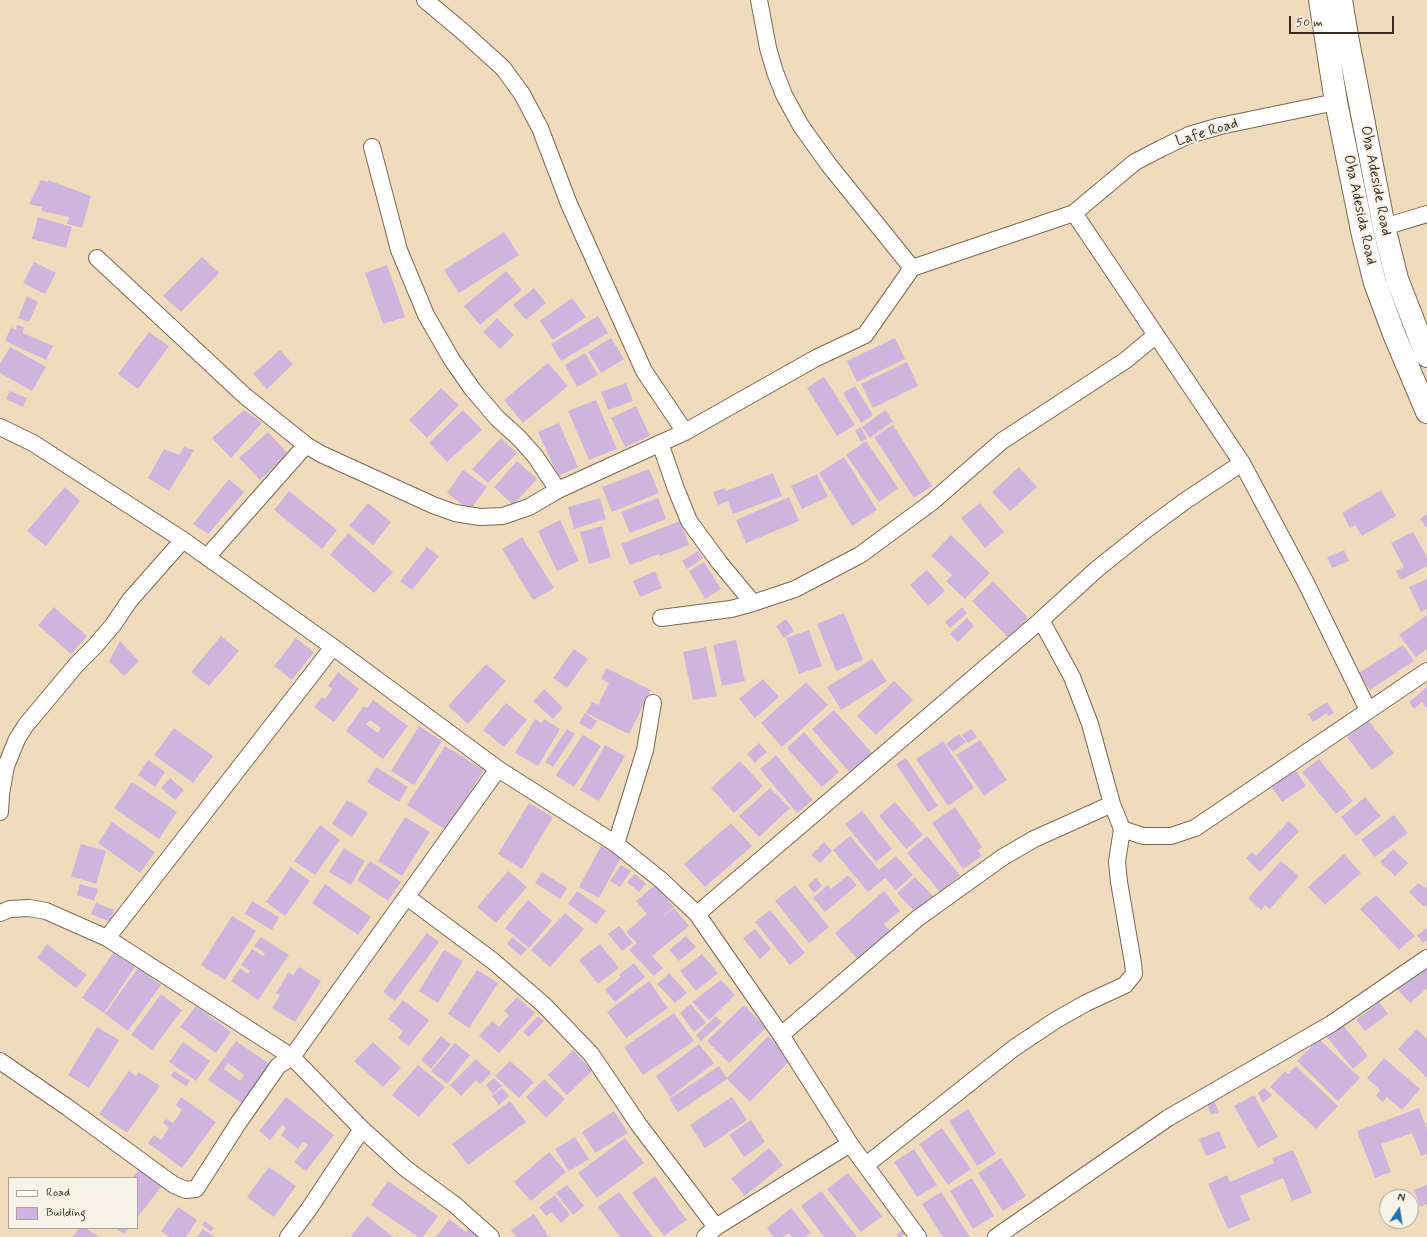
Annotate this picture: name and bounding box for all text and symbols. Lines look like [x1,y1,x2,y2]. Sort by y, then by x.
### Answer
scale bar [1291,8,1396,34]
text: 50 m [1296,15,1323,31]
street label: Lafe Road [1174,115,1240,151]
street label: Oba Adeside Road [1356,124,1394,238]
street label: Oba Adesida Road [1339,153,1379,267]
legend [8,1177,138,1229]
text: Road [46,1185,70,1201]
north arrow [1379,1189,1419,1229]
text: N [1396,1191,1406,1206]
text: Building [46,1205,86,1221]

